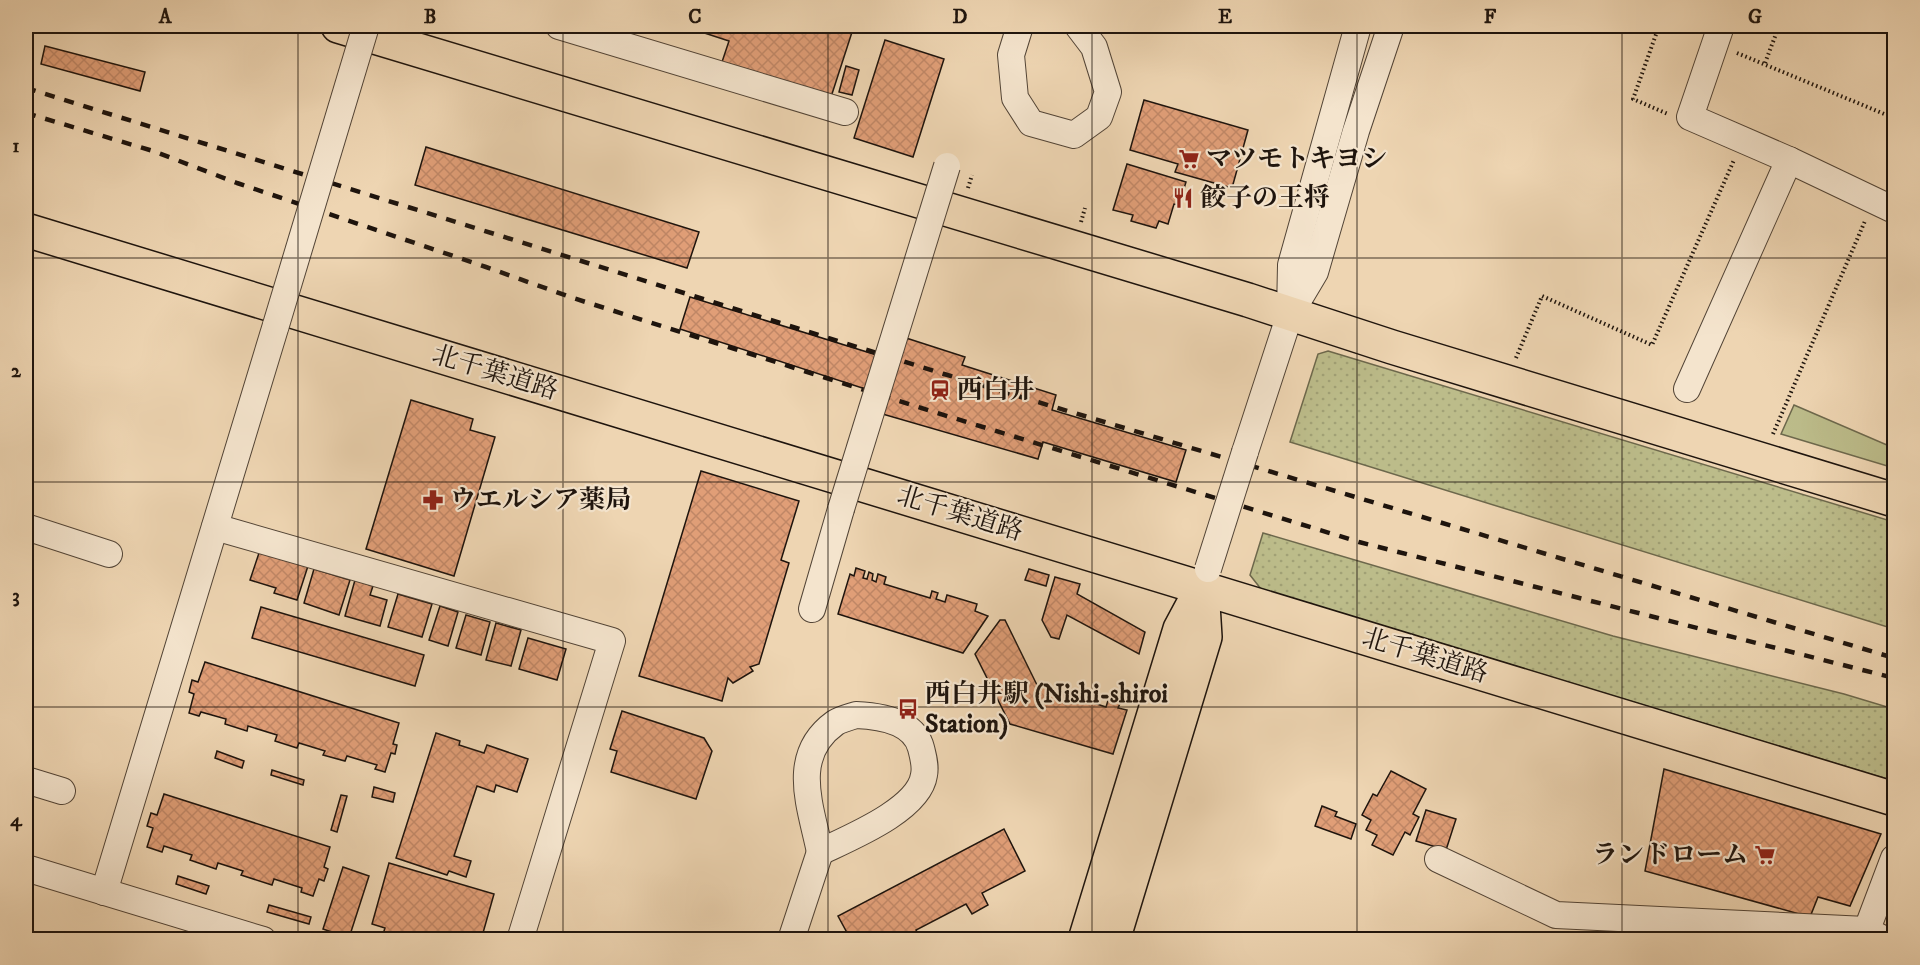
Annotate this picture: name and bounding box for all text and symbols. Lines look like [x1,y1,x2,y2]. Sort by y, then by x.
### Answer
text: A [158,5,173,30]
text: B [424,5,436,30]
text: C [688,5,702,30]
text: D [953,5,968,30]
text: E [1218,5,1232,30]
text: F [1484,5,1497,30]
text: G [1748,5,1762,30]
text: 1 [12,134,20,159]
place label: マツモトキヨシ [1206,143,1387,176]
supermarket icon: マツモトキヨシ [1177,147,1201,171]
place label: 餃子の王将 [1200,182,1330,215]
restaurant icon: 餃子の王将 [1171,186,1195,210]
street label: 北千葉道路 [428,338,562,408]
text: 2 [11,359,22,384]
place label: 西白井 [957,374,1035,407]
station icon: 西白井 [928,378,952,402]
street label: 北千葉道路 [893,479,1027,549]
place label: ウエルシア薬局 [450,484,631,517]
pharmacy icon: ウエルシア薬局 [421,488,445,512]
text: 3 [12,584,20,609]
street label: 北千葉道路 [1358,621,1492,691]
place label: 西白井駅 (Nishi-shiroi Station) [925,678,1168,741]
bus stop icon: 西白井駅 (Nishi-shiroi Station) [896,697,920,721]
text: 4 [10,808,23,833]
place label: ランドローム [1592,839,1748,872]
supermarket icon: ランドローム [1753,843,1777,867]

